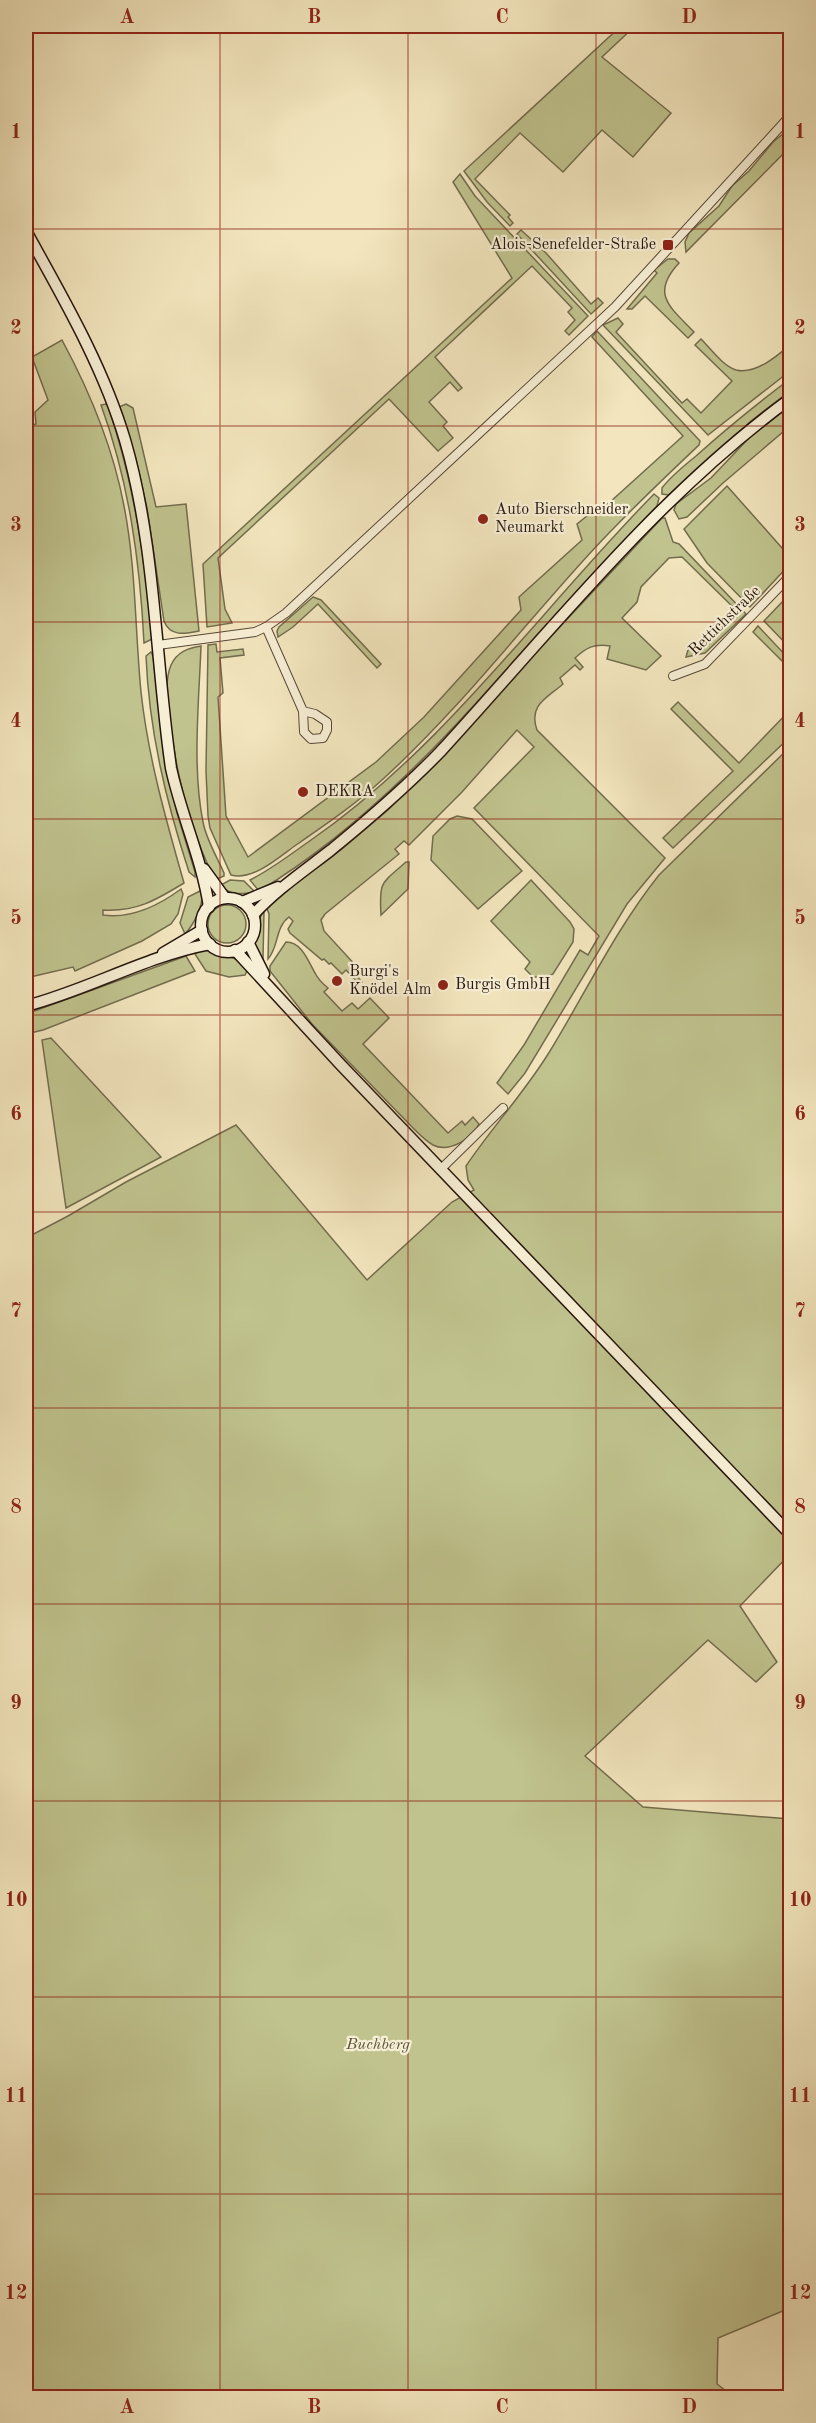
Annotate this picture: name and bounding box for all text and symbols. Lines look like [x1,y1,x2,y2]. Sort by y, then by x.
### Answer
text: A [119,8,135,28]
text: B [307,8,321,28]
text: C [495,8,509,28]
text: D [681,8,697,28]
text: 1 [10,123,22,143]
text: 1 [794,123,806,143]
place label: Alois-Senefelder-Straße [490,237,656,253]
marker: Alois-Senefelder-Straße [661,238,675,252]
text: 2 [10,319,22,339]
text: 2 [794,319,806,339]
place label: Auto Bierschneider Neumarkt [495,502,629,536]
marker: Auto Bierschneider Neumarkt [476,512,490,526]
text: 3 [10,516,22,536]
text: 3 [794,516,806,536]
street label: Rettichstraße [686,583,764,659]
text: 4 [10,712,22,732]
text: 4 [794,712,806,732]
place label: DEKRA [315,784,374,800]
marker: DEKRA [296,785,310,799]
text: 5 [10,908,22,929]
text: 5 [794,908,806,929]
place label: Burgi's Knödel Alm [349,964,432,998]
marker: Burgi's Knödel Alm [330,974,344,988]
place label: Burgis GmbH [455,977,551,993]
marker: Burgis GmbH [436,978,450,992]
text: 6 [10,1105,22,1125]
text: 6 [794,1105,806,1125]
text: 7 [10,1302,22,1322]
text: 7 [794,1302,806,1322]
text: 8 [10,1498,22,1518]
text: 8 [794,1498,806,1518]
text: 9 [10,1694,22,1714]
text: 9 [794,1694,806,1714]
text: 10 [4,1891,28,1911]
text: 10 [788,1891,812,1911]
park label: Buchberg [345,2037,410,2053]
text: 11 [4,2087,28,2107]
text: 11 [788,2087,812,2107]
text: 12 [4,2284,28,2304]
text: 12 [788,2284,812,2304]
text: A [119,2398,135,2418]
text: B [307,2398,321,2418]
text: C [495,2398,509,2418]
text: D [681,2398,697,2418]

